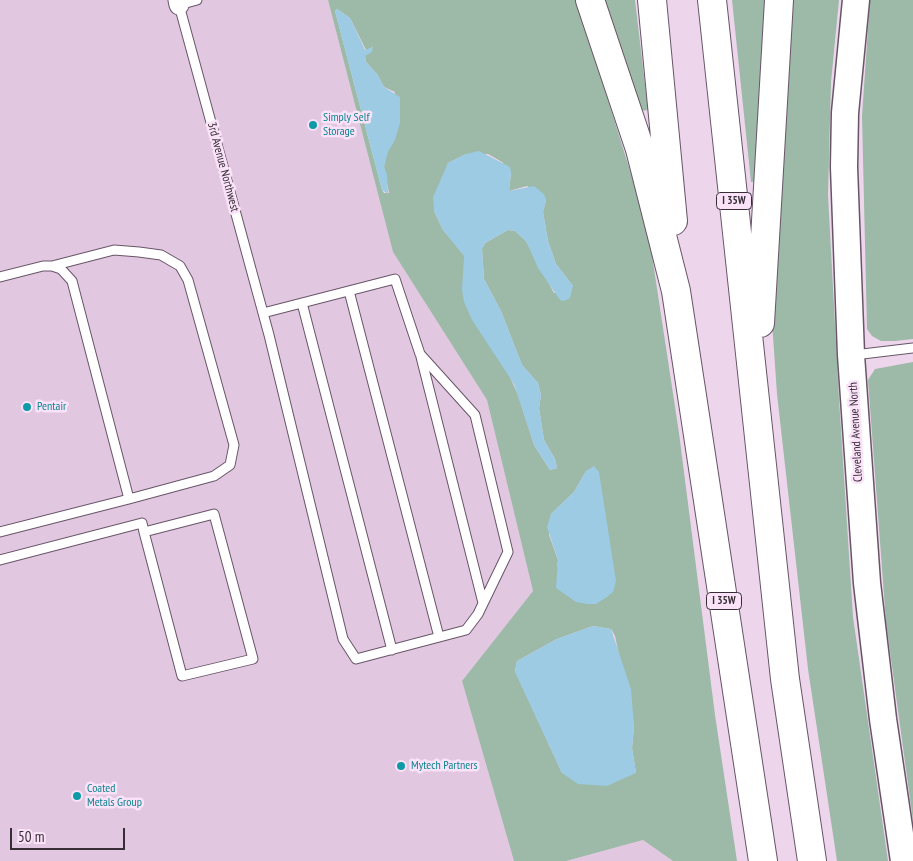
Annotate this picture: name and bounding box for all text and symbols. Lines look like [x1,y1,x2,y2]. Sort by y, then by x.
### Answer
place label: Simply Self Storage [323,111,370,139]
marker: Simply Self Storage [307,119,319,131]
street label: 3rd Avenue Northwest [204,121,242,213]
road number: I 35W [716,192,752,210]
street label: Cleveland Avenue North [846,382,866,482]
place label: Pentair [37,400,66,414]
marker: Pentair [21,401,33,413]
road number: I 35W [706,592,742,610]
place label: Mytech Partners [411,759,478,773]
marker: Mytech Partners [395,760,407,772]
place label: Coated Metals Group [87,782,142,810]
marker: Coated Metals Group [71,790,83,802]
scale bar [12,818,128,850]
text: 50 m [18,827,44,846]

